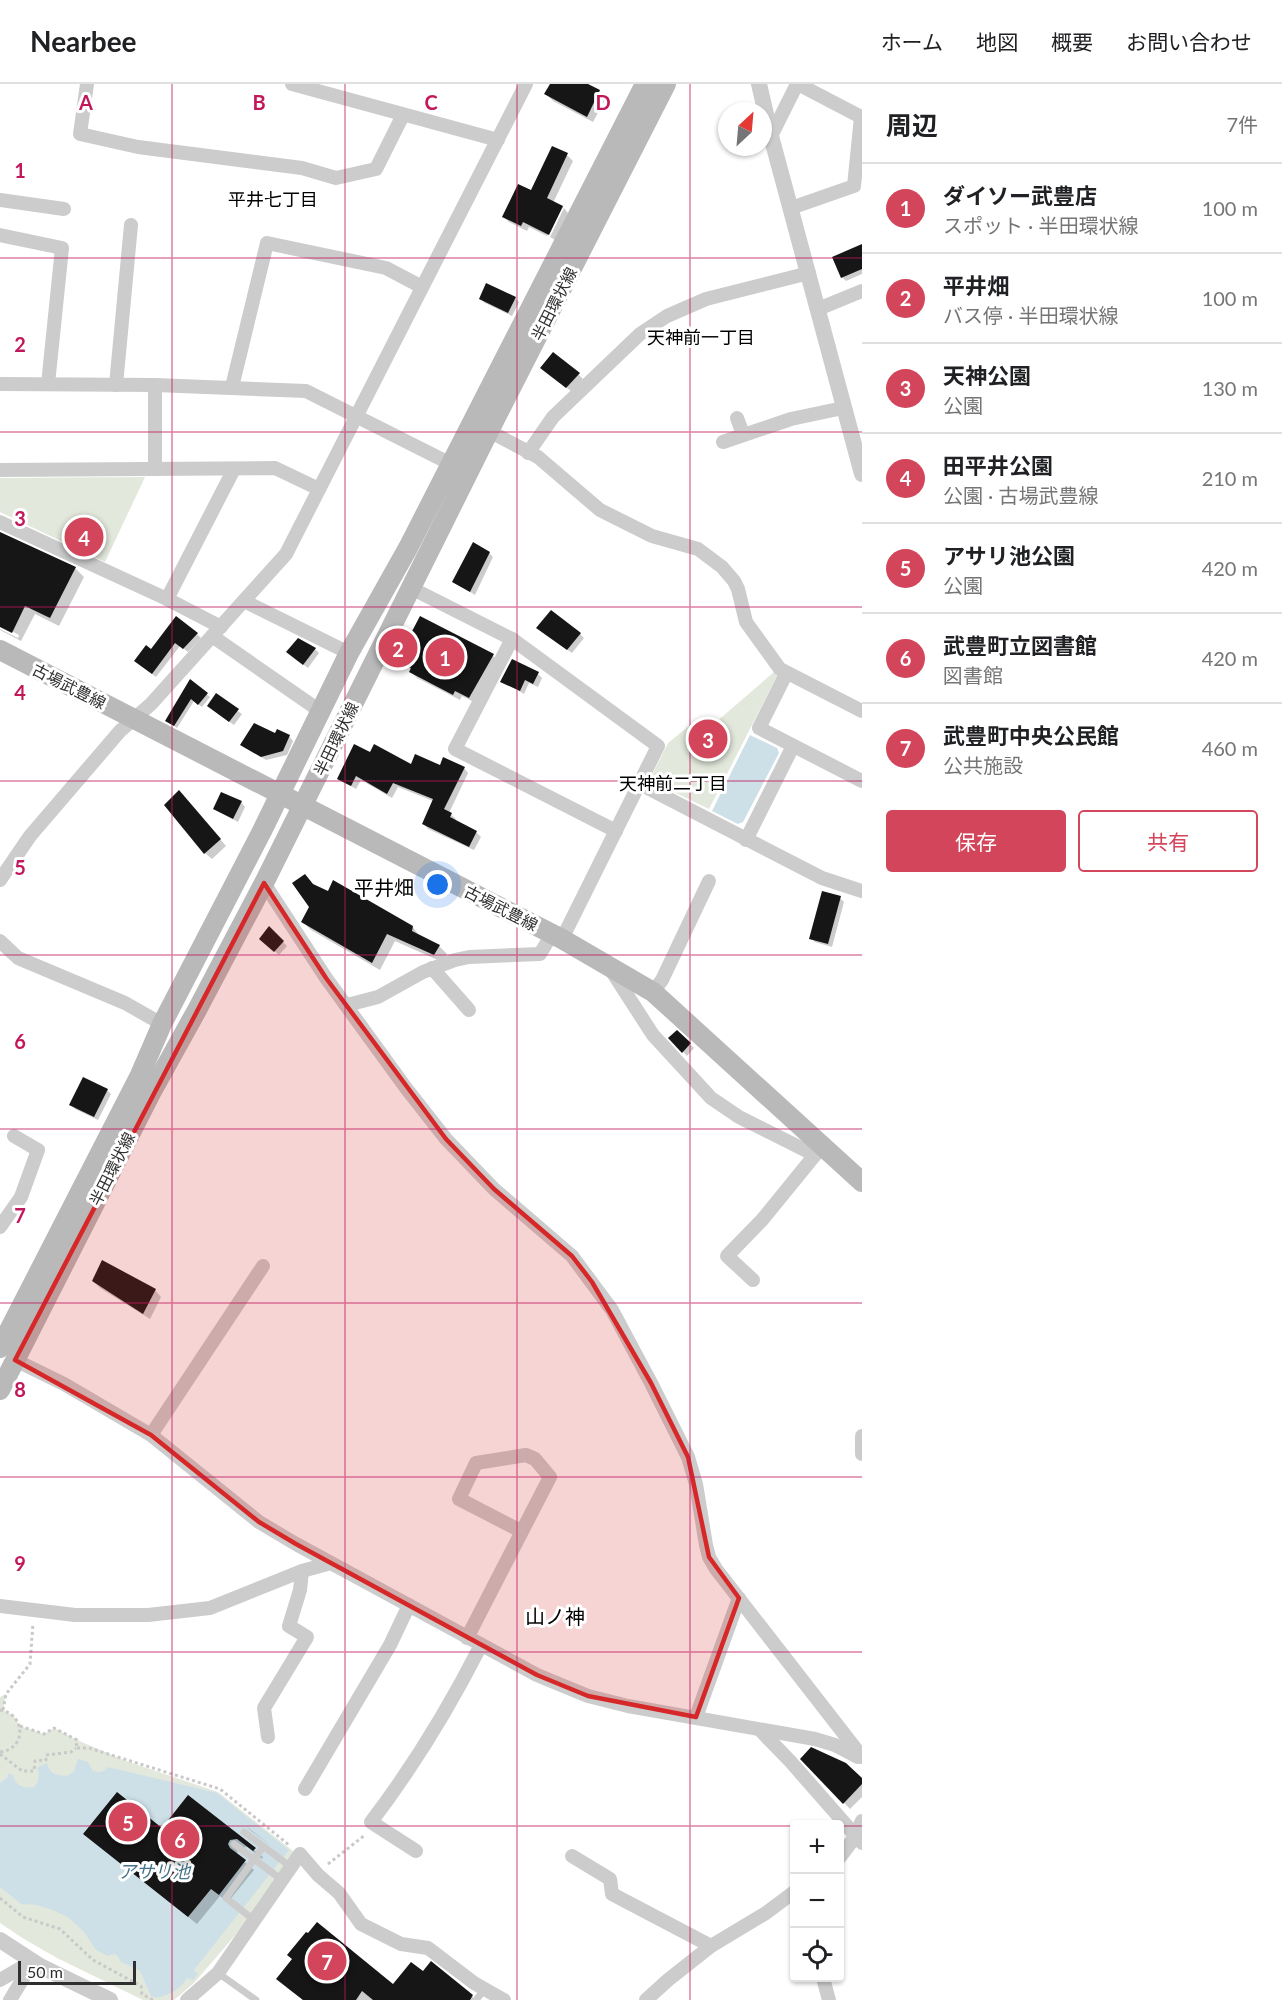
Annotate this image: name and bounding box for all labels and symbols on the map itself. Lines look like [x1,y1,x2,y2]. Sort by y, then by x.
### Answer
text: A [78,90,93,114]
text: B [252,90,266,114]
text: C [424,90,438,114]
text: D [595,90,611,114]
north arrow [718,102,772,156]
text: 1 [14,158,26,182]
district label: 平井七丁目 [228,188,318,210]
street label: 半田環状線 [527,264,580,344]
district label: 天神前一丁目 [647,326,755,348]
text: 2 [14,332,26,356]
text: 3 [14,506,26,530]
pin: 4 [64,514,104,560]
pin: 2 [378,626,418,670]
pin: 1 [426,634,464,680]
street label: 古場武豊線 [29,659,109,712]
text: 4 [14,680,26,704]
street label: 半田環状線 [309,699,362,779]
pin: 3 [688,716,728,762]
district label: 天神前二丁目 [619,772,727,794]
text: 5 [14,855,26,879]
your location [423,870,452,899]
district label: 平井畑 [354,875,414,899]
street label: 古場武豊線 [461,881,541,934]
text: 6 [14,1029,26,1053]
street label: 半田環状線 [85,1129,138,1209]
text: 7 [14,1203,26,1227]
text: 8 [14,1377,26,1401]
text: 9 [14,1551,26,1575]
district label: 山ノ神 [525,1604,585,1628]
pin: 5 [108,1800,148,1844]
pin: 6 [160,1816,200,1862]
water label: アサリ池 [118,1860,192,1882]
pin: 7 [308,1938,346,1984]
scale bar [18,1958,136,1986]

